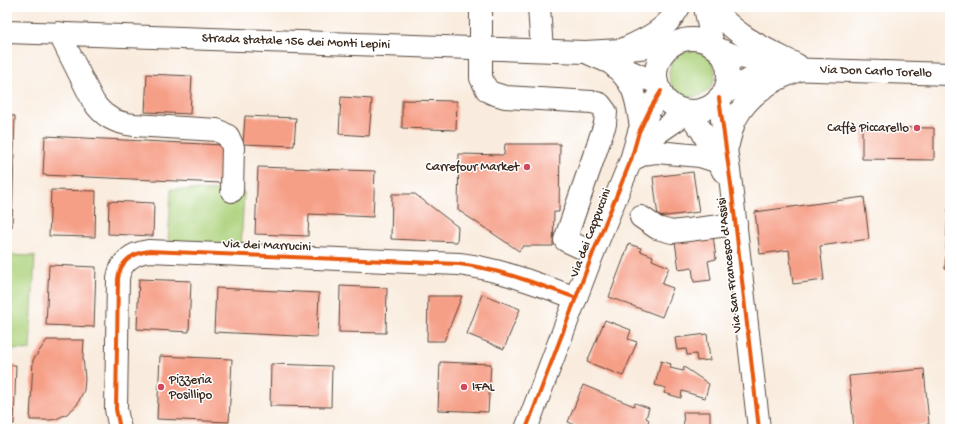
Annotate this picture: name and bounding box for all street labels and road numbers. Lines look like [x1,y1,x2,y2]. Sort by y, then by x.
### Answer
street label: Strada statale 156 dei Monti Lepini [202,31,391,53]
street label: Via Don Carlo Torello [819,63,932,81]
street label: Via dei Cappuccini [567,186,615,281]
street label: Via San Francesco d'Assisi [714,196,746,335]
street label: Via dei Marrucini [222,237,312,255]

